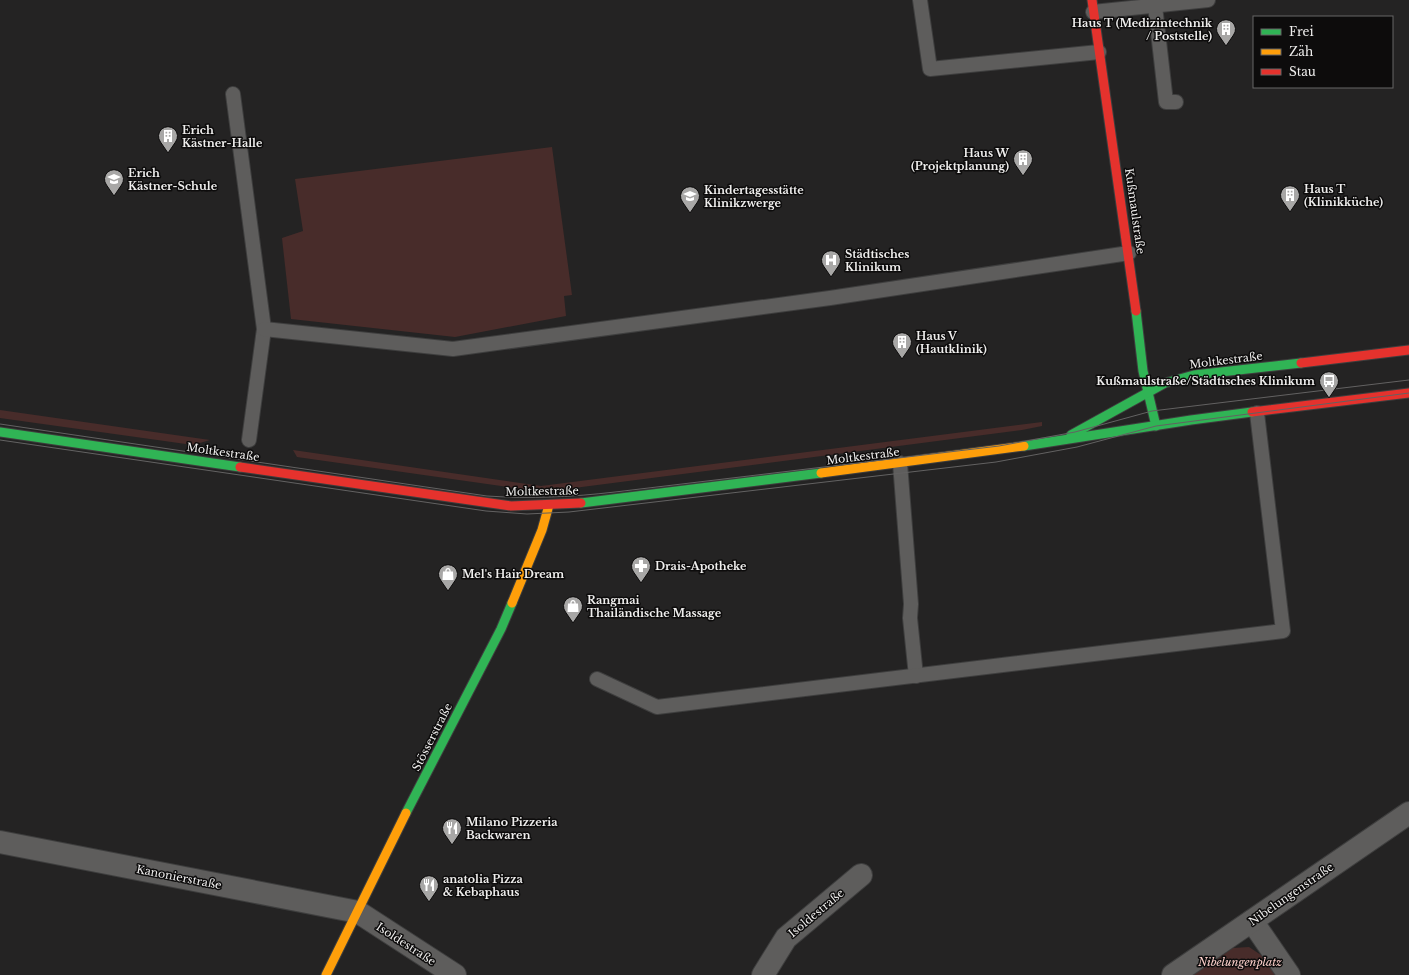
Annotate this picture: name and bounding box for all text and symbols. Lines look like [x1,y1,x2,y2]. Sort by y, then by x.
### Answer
place label: Haus T (Medizintechnik / Poststelle) [1072,16,1213,43]
legend [1253,16,1393,88]
building icon: Haus T (Medizintechnik / Poststelle) [1215,18,1237,46]
text: Frei [1289,24,1314,39]
text: Zäh [1289,44,1313,59]
text: Stau [1289,64,1316,79]
place label: Erich Kästner-Halle [182,123,263,150]
building icon: Erich Kästner-Halle [157,125,179,153]
place label: Haus W (Projektplanung) [911,146,1009,173]
building icon: Haus W (Projektplanung) [1012,148,1034,176]
place label: Erich Kästner-Schule [128,166,218,193]
street label: Kußmaulstraße [1122,167,1148,255]
school or university icon: Erich Kästner-Schule [103,168,125,196]
place label: Haus T (Klinikküche) [1304,182,1383,209]
place label: Kindertagesstätte Klinikzwerge [704,183,804,210]
building icon: Haus T (Klinikküche) [1279,184,1301,212]
school or university icon: Kindertagesstätte Klinikzwerge [679,185,701,213]
place label: Städtisches Klinikum [845,247,909,274]
hospital icon: Städtisches Klinikum [820,249,842,277]
place label: Haus V (Hautklinik) [916,329,987,356]
building icon: Haus V (Hautklinik) [891,331,913,359]
street label: Moltkestraße [1189,349,1263,371]
bus stop icon: Kußmaulstraße/Städtisches Klinikum [1318,370,1340,398]
place label: Kußmaulstraße/Städtisches Klinikum [1096,374,1315,388]
street label: Moltkestraße [186,440,260,464]
street label: Moltkestraße [826,445,900,467]
street label: Moltkestraße [505,483,579,499]
pharmacy icon: Drais-Apotheke [630,555,652,583]
place label: Drais-Apotheke [655,559,747,573]
shop icon: Mel's Hair Dream [437,563,459,591]
place label: Mel's Hair Dream [462,567,564,581]
place label: Rangmai Thailändische Massage [587,593,722,620]
shop icon: Rangmai Thailändische Massage [562,595,584,623]
street label: Stösserstraße [409,701,455,773]
place label: Milano Pizzeria Backwaren [466,815,558,842]
restaurant icon: Milano Pizzeria Backwaren [441,817,463,845]
street label: Nibelungenstraße [1246,860,1336,928]
street label: Kanonierstraße [135,862,223,892]
place label: anatolia Pizza & Kebaphaus [443,872,524,899]
restaurant icon: anatolia Pizza & Kebaphaus [418,874,440,902]
street label: Isoldestraße [785,886,847,940]
street label: Isoldestraße [374,920,438,968]
park label: Nibelungenplatz [1197,955,1282,969]

